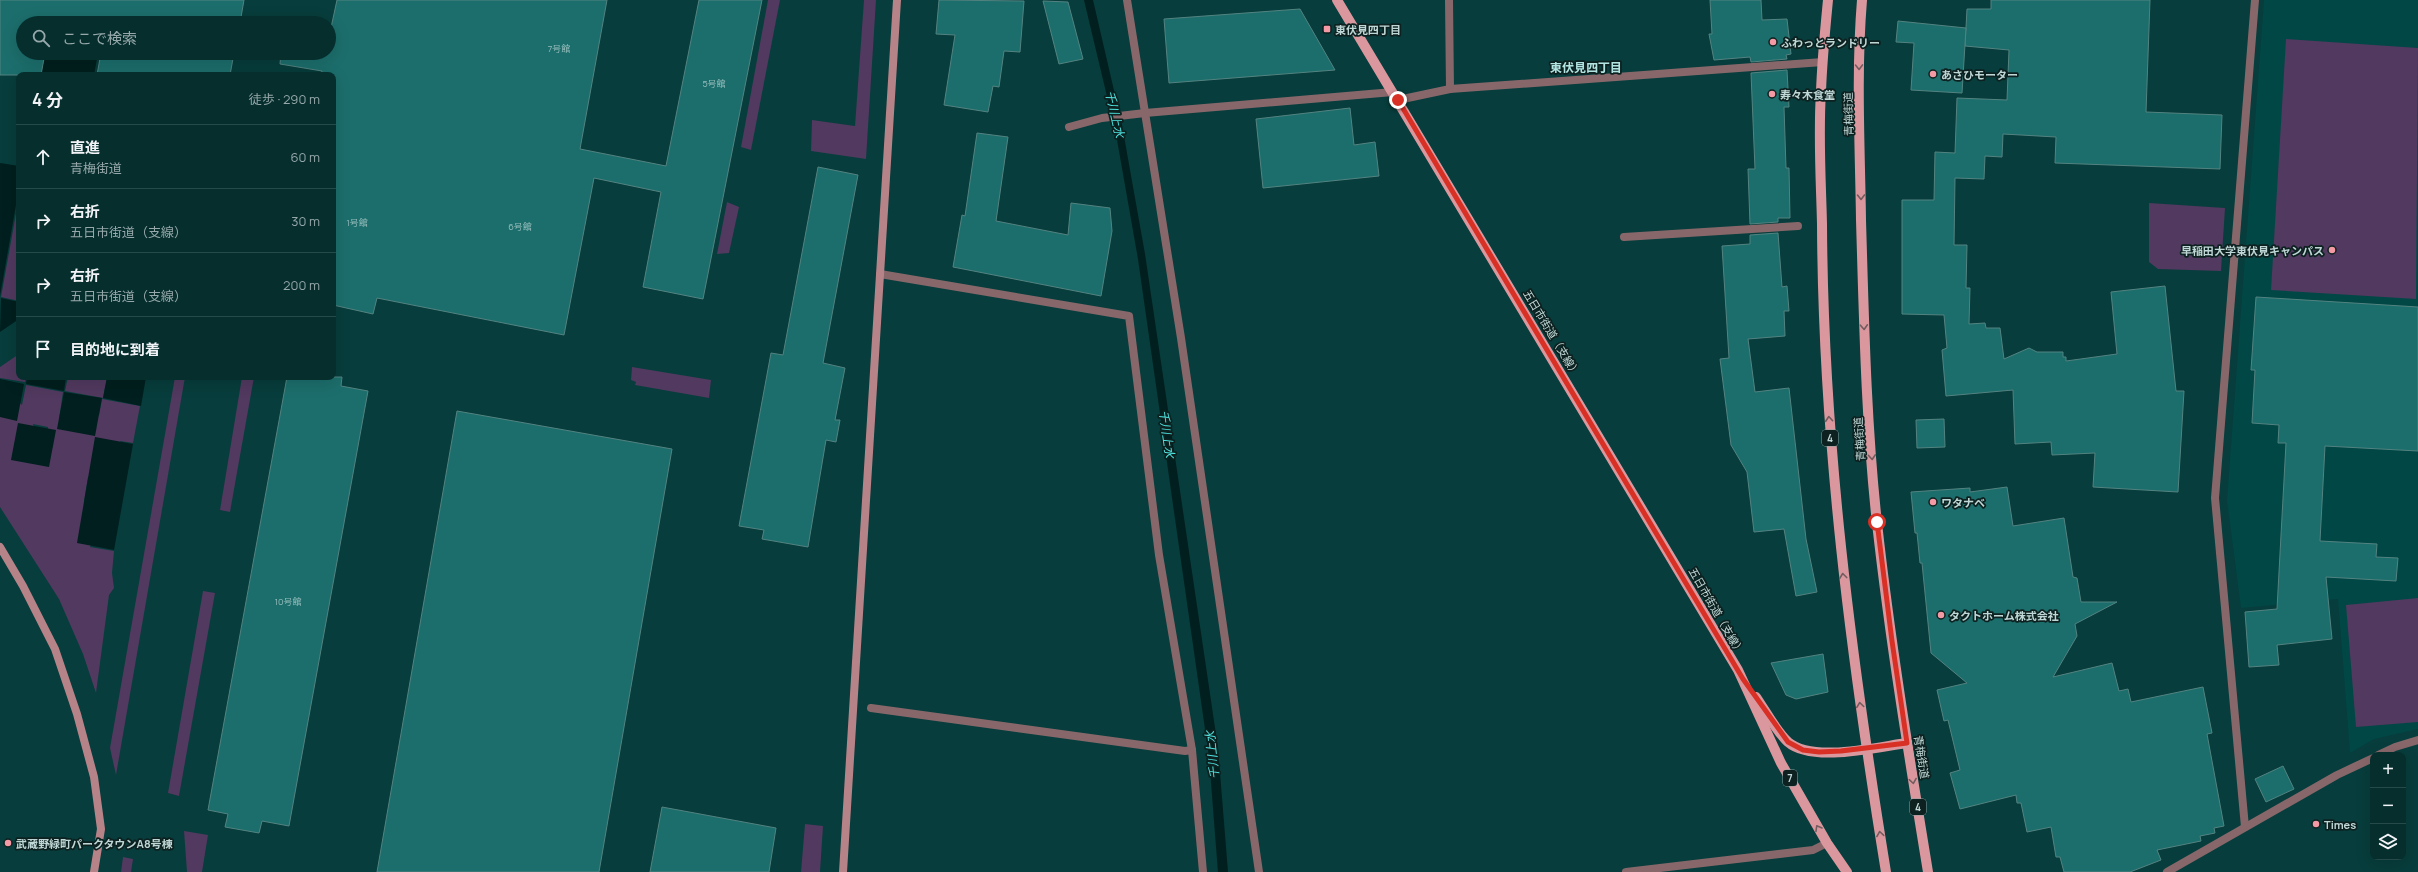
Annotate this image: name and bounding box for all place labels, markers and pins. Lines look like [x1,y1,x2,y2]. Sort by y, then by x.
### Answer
place label: 東伏見四丁目 [1335,22,1401,37]
marker: 東伏見四丁目 [1322,24,1332,34]
place label: ふわっとランドリー [1781,35,1880,50]
marker: ふわっとランドリー [1768,37,1778,47]
place label: あさひモーター [1941,67,2018,82]
marker: あさひモーター [1928,69,1938,79]
place label: 寿々木食堂 [1780,87,1835,102]
marker: 寿々木食堂 [1767,89,1777,99]
place label: 早稲田大学東伏見キャンパス [2181,243,2324,258]
marker: 早稲田大学東伏見キャンパス [2327,245,2337,255]
place label: ワタナベ [1941,495,1985,510]
marker: ワタナベ [1928,497,1938,507]
place label: タクトホーム株式会社 [1949,608,2059,623]
marker: タクトホーム株式会社 [1936,610,1946,620]
place label: Times [2324,817,2356,832]
marker: Times [2311,819,2321,829]
place label: 武蔵野緑町パークタウンA8号棟 [16,836,173,851]
marker: 武蔵野緑町パークタウンA8号棟 [3,838,13,848]

